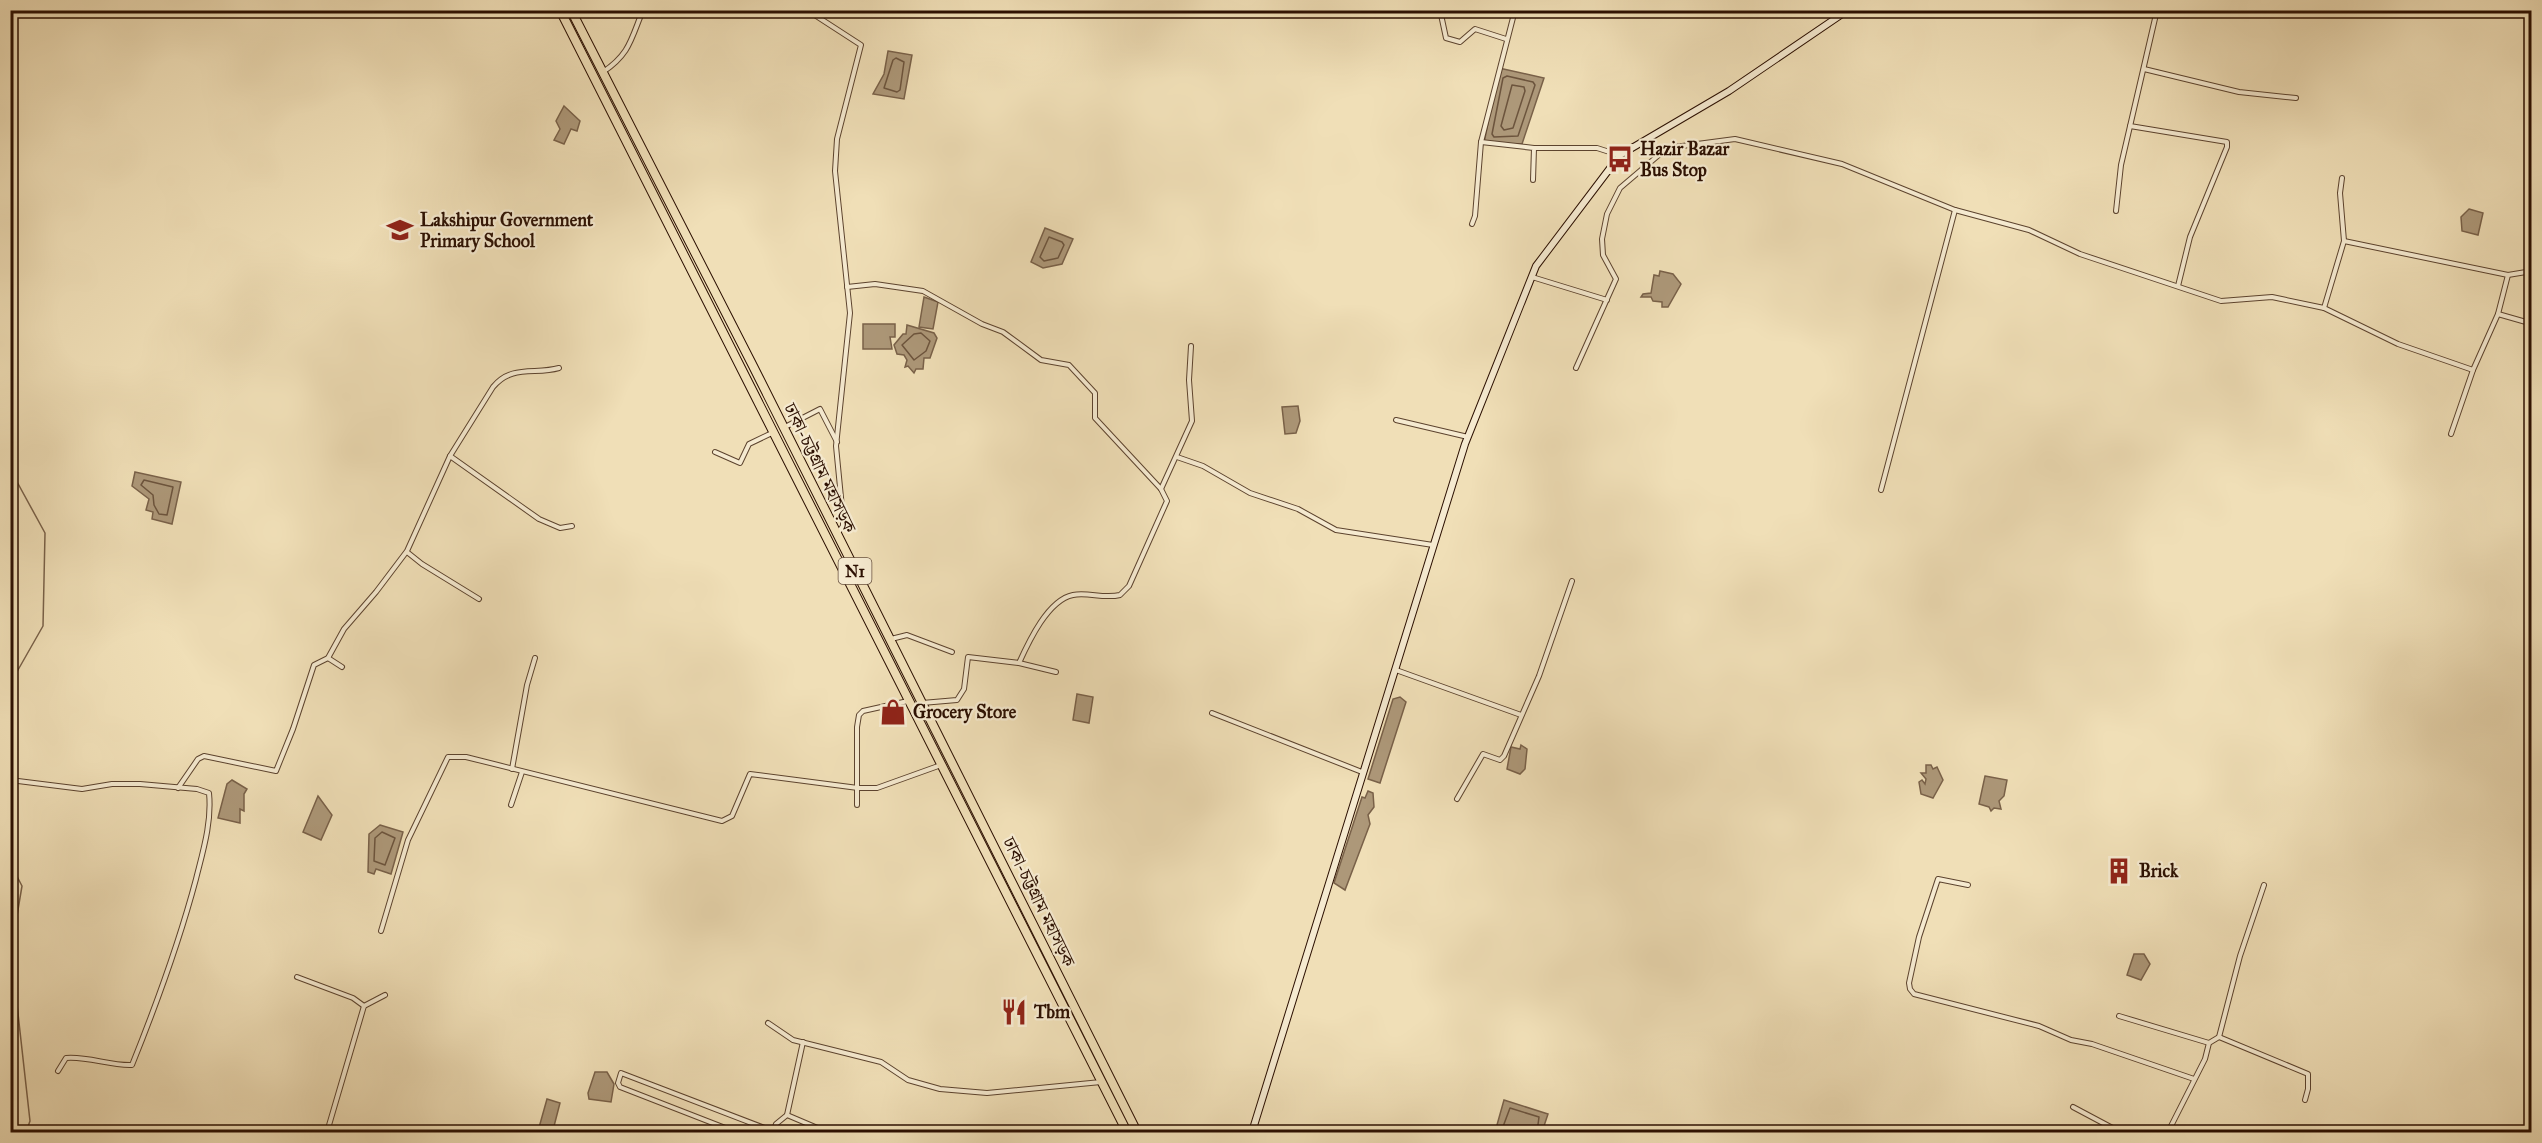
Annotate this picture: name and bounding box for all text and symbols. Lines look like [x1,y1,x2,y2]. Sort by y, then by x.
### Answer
place label: Hazir Bazar Bus Stop [1640,138,1731,182]
bus stop icon: Hazir Bazar Bus Stop [1605,144,1635,174]
place label: Lakshipur Government Primary School [420,209,594,253]
school or university icon: Lakshipur Government Primary School [385,215,415,245]
street label: ঢাকা-চট্টগ্রাম মহাসড়ক [779,399,861,538]
road number: N1 [838,558,872,584]
shop icon: Grocery Store [878,697,908,727]
place label: Grocery Store [913,701,1017,724]
street label: ঢাকা-চট্টগ্রাম মহাসড়ক [998,833,1080,972]
building icon: Brick [2104,856,2134,886]
place label: Brick [2139,860,2179,882]
restaurant icon: Tbm [999,997,1029,1027]
place label: Tbm [1033,1001,1071,1023]

